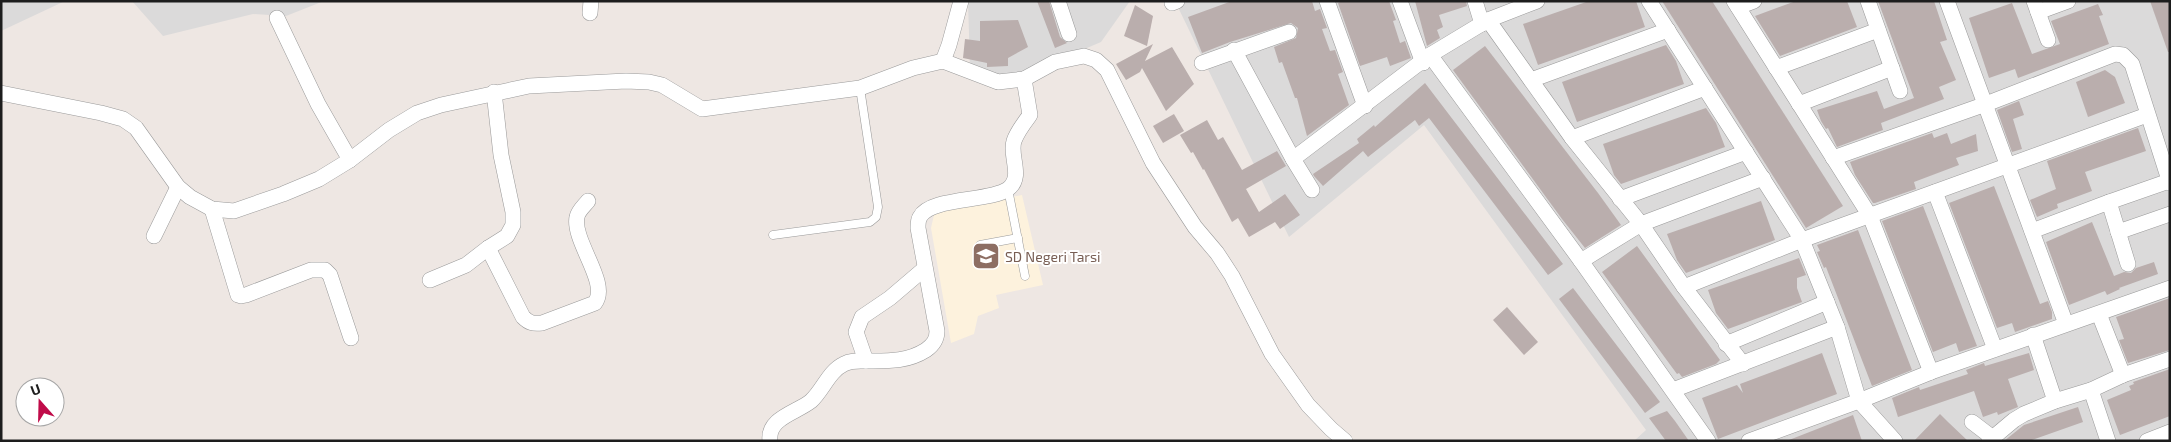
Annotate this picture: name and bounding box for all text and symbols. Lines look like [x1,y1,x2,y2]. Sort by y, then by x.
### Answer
school or university icon: SD Negeri Tarsi [971,241,1001,271]
place label: SD Negeri Tarsi [1005,248,1101,265]
north arrow [15,377,65,427]
text: U [28,380,43,399]

